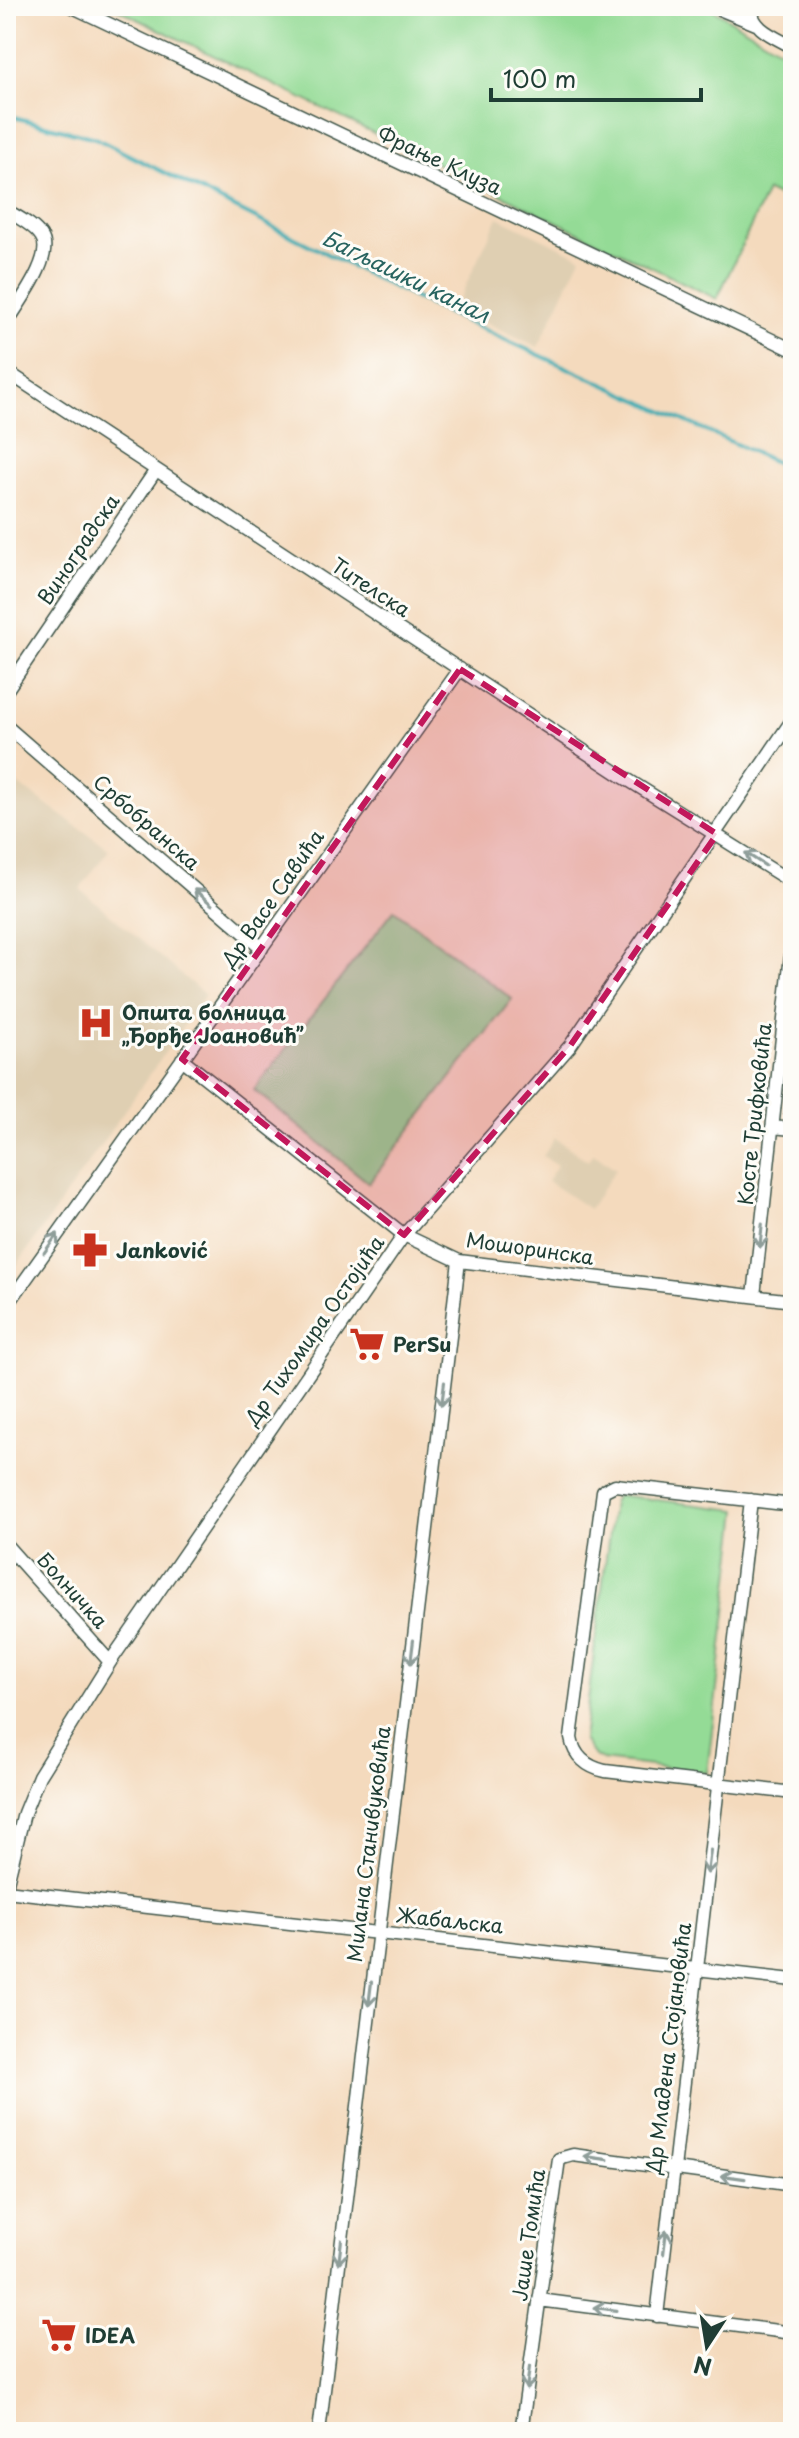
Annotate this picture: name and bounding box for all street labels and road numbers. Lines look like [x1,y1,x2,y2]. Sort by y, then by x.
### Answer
street label: Фрање Клуза [373,118,508,202]
street label: Виноградска [30,487,127,610]
street label: Тителска [325,550,417,624]
street label: Србобранска [87,767,208,877]
street label: Др Васе Савића [213,823,331,974]
street label: Косте Трифковића [730,1021,779,1207]
street label: Мошоринска [464,1224,596,1272]
street label: Др Тихомира Остојића [236,1229,391,1432]
street label: Болничка [31,1545,116,1635]
street label: Милана Станивуковића [339,1724,397,1964]
street label: Жабаљска [394,1899,505,1941]
street label: Др Младена Стојановића [638,1920,698,2176]
street label: Јаше Томића [504,2167,552,2303]

